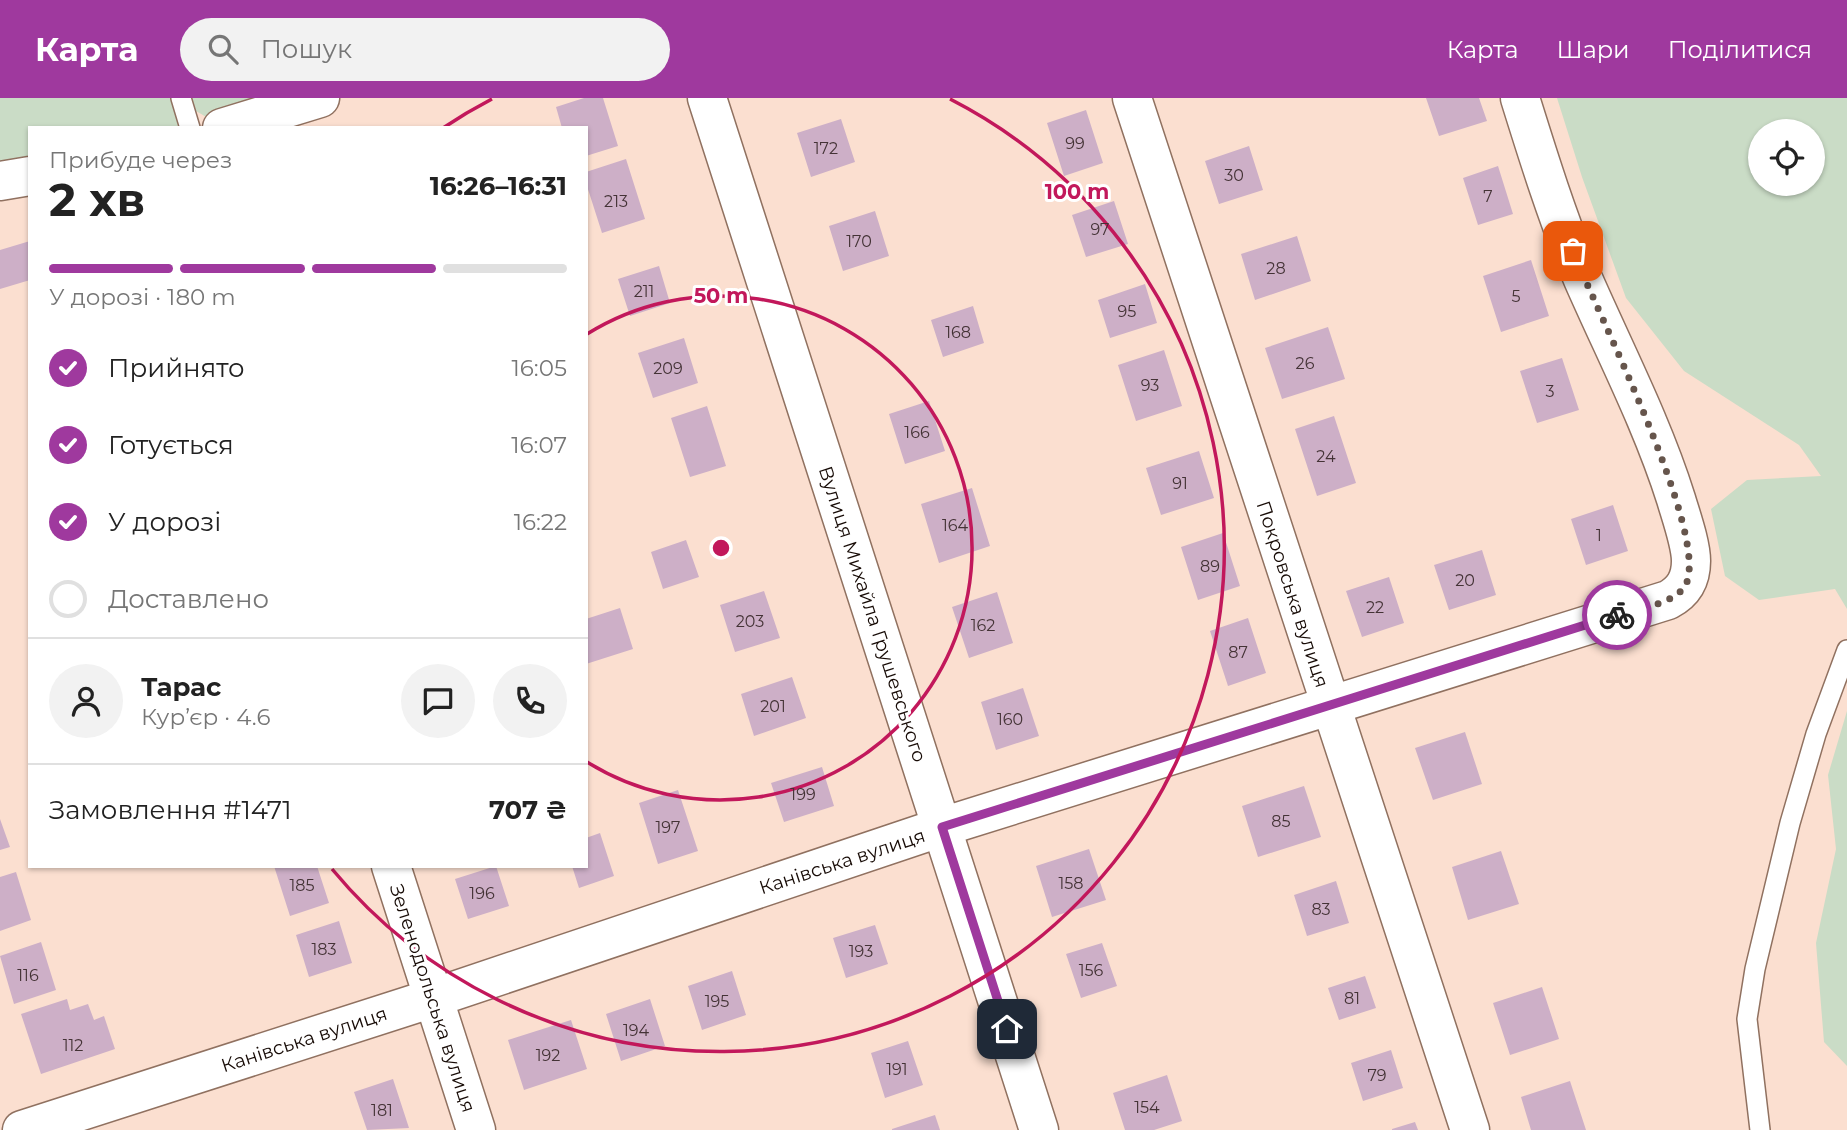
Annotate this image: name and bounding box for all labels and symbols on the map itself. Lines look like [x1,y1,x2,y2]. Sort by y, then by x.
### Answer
house number: 99 [1065,134,1085,153]
house number: 172 [814,139,838,158]
house number: 30 [1224,166,1244,185]
text: 100 m [1045,179,1109,204]
house number: 7 [1483,187,1493,206]
house number: 213 [604,192,628,211]
house number: 97 [1090,220,1110,239]
pin [1543,221,1603,281]
house number: 170 [846,232,872,251]
house number: 28 [1266,259,1286,278]
house number: 211 [634,282,654,301]
text: 50 m [694,283,748,308]
house number: 5 [1511,287,1521,306]
house number: 95 [1118,302,1136,321]
house number: 168 [945,323,971,342]
house number: 26 [1296,354,1315,373]
house number: 209 [653,359,683,378]
house number: 93 [1141,376,1159,395]
house number: 3 [1545,382,1555,401]
house number: 166 [904,423,930,442]
house number: 24 [1316,447,1336,466]
street label: Вулиця Михайла Грушевського [814,463,931,765]
house number: 91 [1172,474,1188,493]
street label: Покровська вулиця [1251,498,1334,690]
house number: 164 [942,516,968,535]
house number: 1 [1596,526,1602,545]
centre of rings [709,536,733,560]
house number: 89 [1200,557,1220,576]
house number: 20 [1455,571,1475,590]
courier [1582,580,1652,650]
house number: 22 [1366,598,1384,617]
house number: 203 [736,612,764,631]
house number: 162 [971,616,995,635]
house number: 87 [1228,643,1248,662]
house number: 201 [760,697,786,716]
house number: 160 [997,710,1023,729]
house number: 199 [790,785,816,804]
house number: 85 [1271,812,1291,831]
house number: 197 [656,818,680,837]
street label: Канівська вулиця [756,824,928,899]
house number: 158 [1058,874,1084,893]
house number: 185 [289,876,315,895]
street label: Зеленодольська вулиця [385,881,480,1115]
house number: 196 [469,884,495,903]
house number: 83 [1311,900,1331,919]
house number: 183 [311,940,337,959]
house number: 193 [849,942,873,961]
house number: 156 [1079,961,1104,980]
house number: 116 [17,966,39,985]
house number: 81 [1344,989,1360,1008]
house number: 195 [705,992,729,1011]
pin [977,999,1037,1059]
street label: Канівська вулиця [218,1002,390,1077]
house number: 194 [623,1021,649,1040]
house number: 112 [63,1036,83,1055]
house number: 192 [536,1046,560,1065]
house number: 191 [886,1060,908,1079]
house number: 79 [1367,1066,1387,1085]
house number: 154 [1134,1098,1160,1117]
house number: 181 [371,1101,393,1120]

